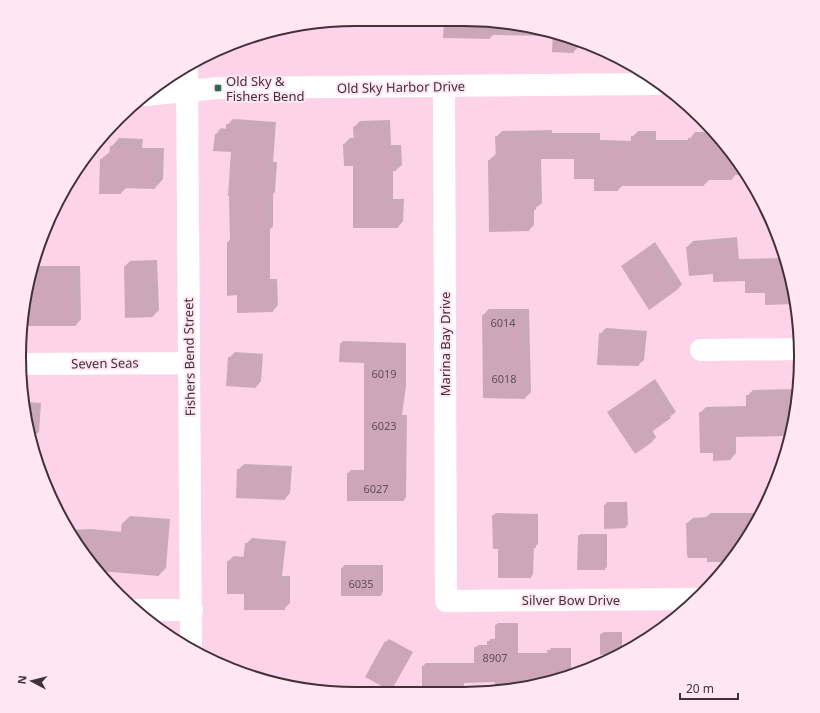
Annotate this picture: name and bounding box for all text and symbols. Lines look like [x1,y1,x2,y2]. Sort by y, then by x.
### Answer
place label: Old Sky & Fishers Bend [226,72,304,105]
street label: Old Sky Harbor Drive [337,77,465,97]
marker: Old Sky & Fishers Bend [213,83,223,93]
street label: Marina Bay Drive [436,292,454,396]
street label: Fishers Bend Street [179,297,199,416]
house number: 6014 [490,315,516,330]
street label: Seven Seas [71,353,139,373]
house number: 6019 [371,366,397,381]
house number: 6018 [491,371,517,386]
house number: 6023 [371,418,397,433]
house number: 6027 [363,481,389,496]
house number: 6035 [348,576,374,591]
street label: Silver Bow Drive [522,591,620,609]
house number: 8907 [482,650,508,665]
north arrow [12,661,52,701]
text: N [14,674,30,685]
scale bar [680,675,738,701]
text: 20 m [686,680,714,697]

